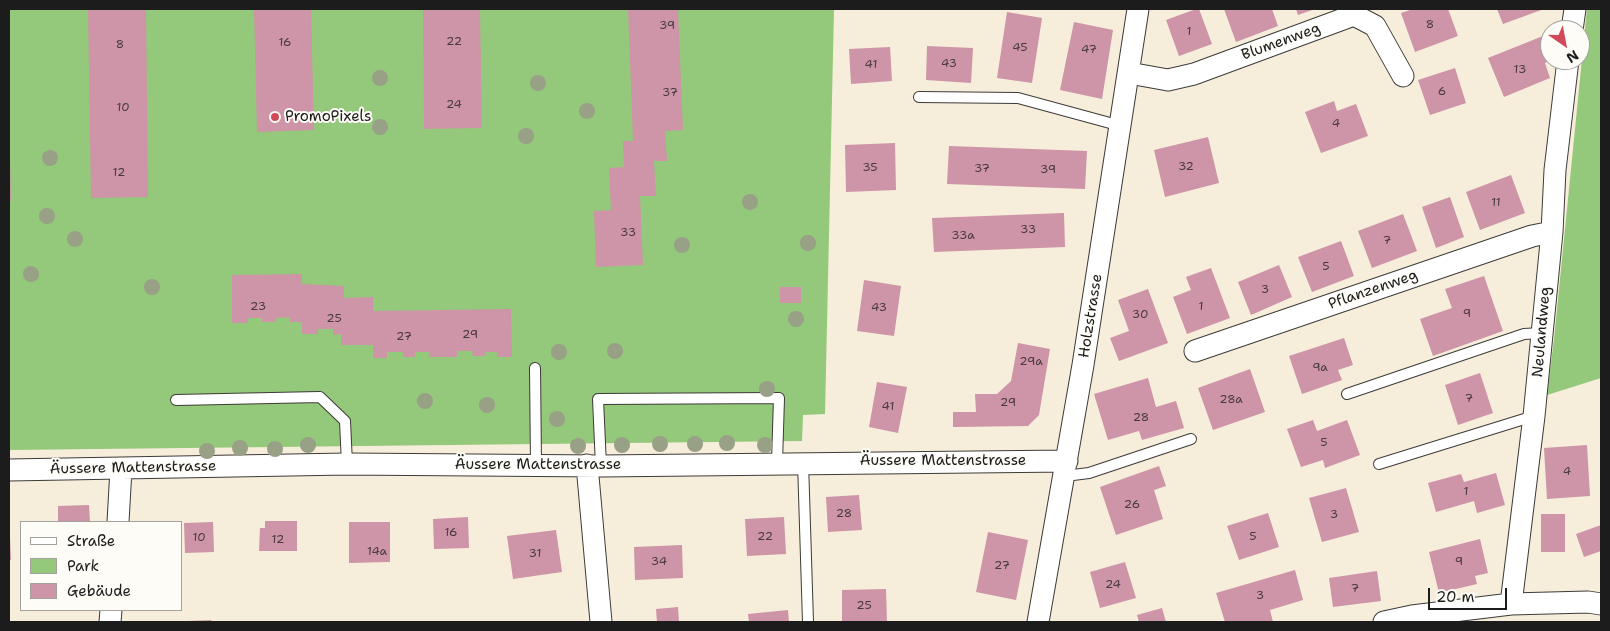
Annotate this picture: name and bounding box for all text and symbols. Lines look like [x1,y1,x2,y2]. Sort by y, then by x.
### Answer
house number: 8 [1426,18,1434,32]
house number: 39 [659,19,675,33]
street label: Blumenweg [1239,19,1323,65]
north arrow [1540,20,1590,70]
house number: 1 [1186,25,1192,39]
house number: 22 [446,35,462,49]
house number: 16 [278,36,292,50]
house number: 8 [116,38,124,52]
house number: 45 [1012,41,1028,55]
house number: 47 [1081,43,1097,57]
text: N [1563,46,1582,67]
house number: 43 [941,57,957,71]
house number: 41 [865,58,877,72]
house number: 13 [1514,63,1526,77]
house number: 6 [1438,85,1446,99]
house number: 37 [662,86,678,100]
house number: 24 [446,98,462,112]
house number: 10 [116,101,130,115]
place label: PromoPixels [285,108,371,126]
marker: PromoPixels [269,111,281,123]
house number: 4 [1332,117,1340,131]
house number: 32 [1178,160,1194,174]
house number: 35 [862,161,878,175]
house number: 37 [974,162,990,176]
house number: 39 [1040,163,1056,177]
house number: 12 [113,166,125,180]
house number: 11 [1491,196,1501,210]
house number: 33 [1020,223,1036,237]
house number: 33 [620,226,636,240]
house number: 33a [951,229,975,243]
house number: 7 [1383,234,1391,248]
house number: 5 [1322,260,1330,274]
street label: Pflanzenweg [1326,266,1420,314]
street label: Holzstrasse [1075,273,1107,359]
house number: 3 [1261,283,1269,297]
street label: Neulandweg [1529,286,1555,378]
house number: 23 [250,300,266,314]
house number: 1 [1198,300,1204,314]
house number: 43 [871,301,887,315]
house number: 9 [1463,307,1471,321]
house number: 30 [1132,308,1148,322]
house number: 25 [326,312,342,326]
house number: 29 [462,328,478,342]
house number: 27 [396,330,412,344]
house number: 29a [1019,355,1043,369]
house number: 9a [1312,361,1328,375]
house number: 7 [1465,392,1473,406]
house number: 28a [1219,393,1243,407]
house number: 29 [1000,396,1016,410]
house number: 41 [882,400,894,414]
house number: 28 [1133,411,1149,425]
house number: 5 [1320,436,1328,450]
street label: Äussere Mattenstrasse [860,452,1026,470]
street label: Äussere Mattenstrasse [455,456,621,474]
street label: Äussere Mattenstrasse [50,458,216,478]
house number: 4 [1563,465,1571,479]
house number: 1 [1463,485,1469,499]
house number: 26 [1124,498,1140,512]
house number: 28 [836,507,852,521]
house number: 3 [1330,508,1338,522]
legend [20,521,182,611]
house number: 16 [444,526,458,540]
house number: 22 [757,530,773,544]
house number: 5 [1249,530,1257,544]
text: Straße [67,531,115,551]
house number: 10 [192,531,206,545]
house number: 12 [272,533,284,547]
house number: 14a [367,545,387,559]
house number: 31 [529,547,541,561]
house number: 34 [651,555,667,569]
house number: 9 [1455,555,1463,569]
text: Park [67,556,99,576]
house number: 27 [994,559,1010,573]
house number: 24 [1105,578,1121,592]
scale bar [1430,578,1509,610]
text: Gebäude [67,581,131,601]
house number: 7 [1351,582,1359,596]
text: 20 m [1436,587,1475,607]
house number: 3 [1256,589,1264,603]
house number: 25 [856,599,872,613]

